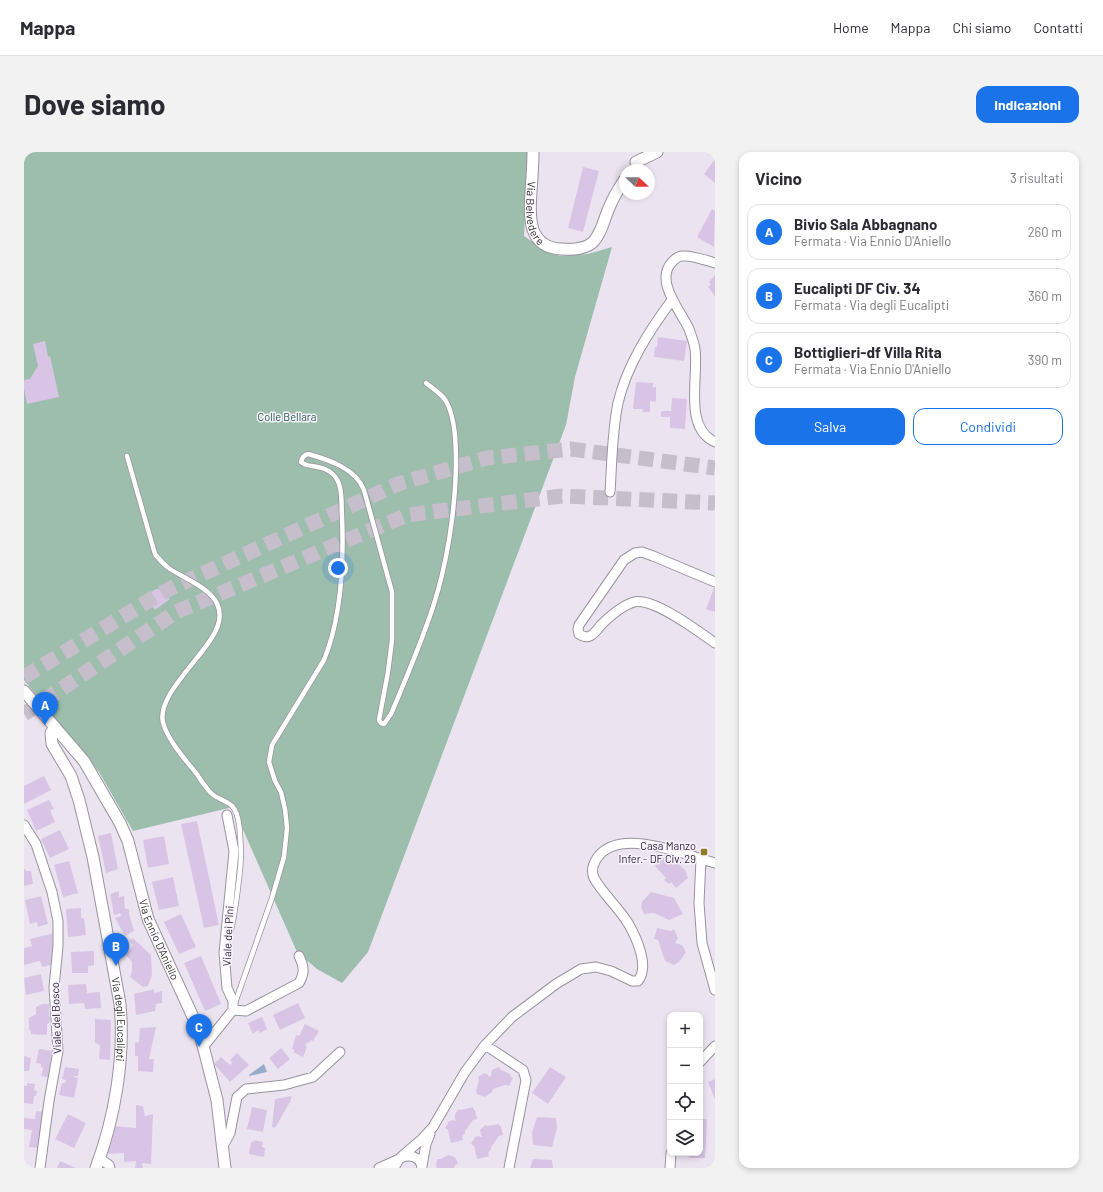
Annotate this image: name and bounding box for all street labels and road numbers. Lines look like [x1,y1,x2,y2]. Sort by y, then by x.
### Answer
street label: Via Belvedere [524,181,547,248]
street label: Via Ennio D'Aniello [137,897,182,982]
street label: Viale dei Pini [219,905,236,966]
street label: Via degli Eucalipti [109,976,128,1062]
street label: Viale del Bosco [48,982,63,1054]

